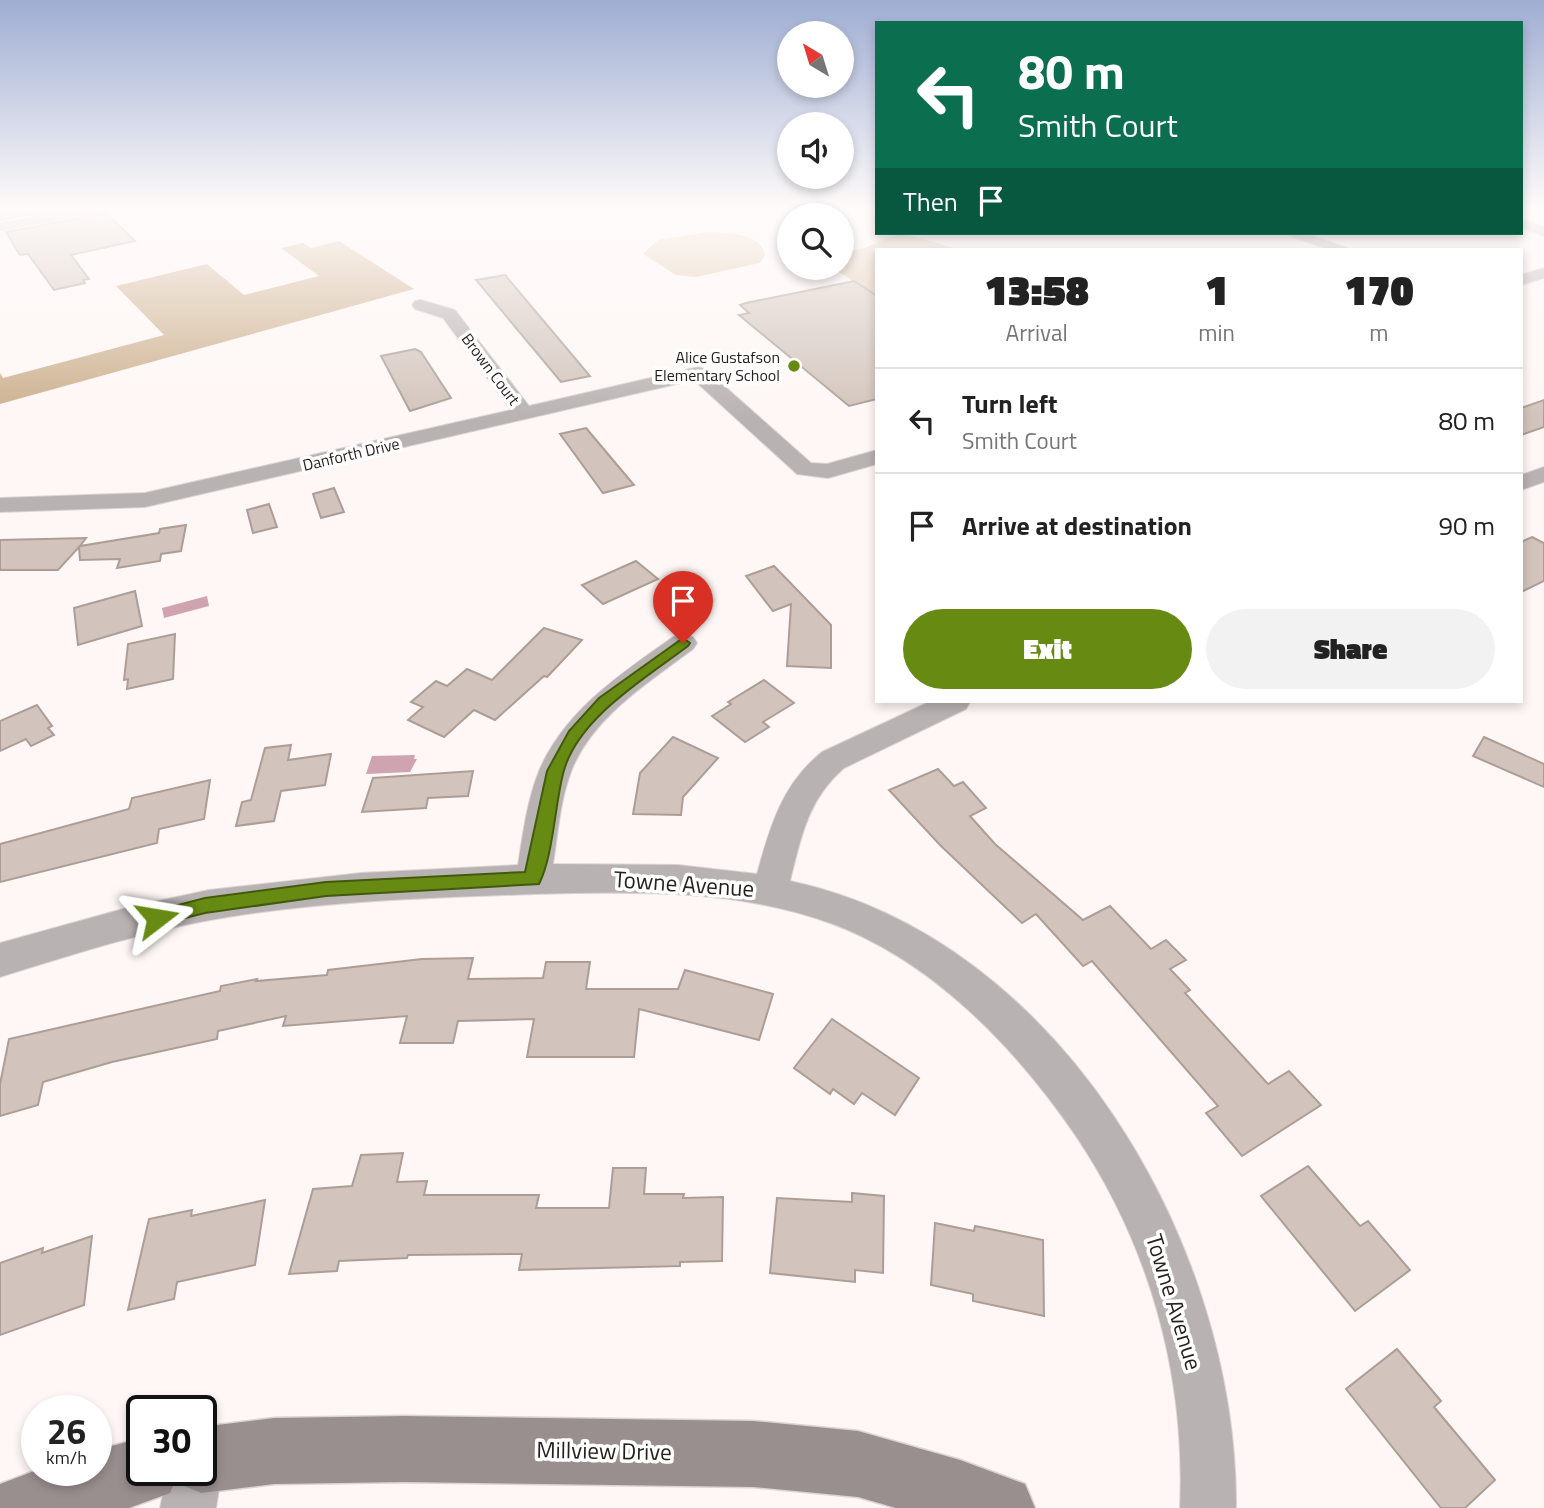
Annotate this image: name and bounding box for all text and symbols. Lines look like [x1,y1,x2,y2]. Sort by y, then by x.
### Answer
north arrow [777,21,854,98]
map controls [777,21,854,280]
text: 80 m [1018,33,1125,108]
icon: left [903,49,994,140]
text: Smith Court [1018,101,1178,149]
button: sound [777,112,854,189]
text: Then [903,182,958,221]
icon: arrive [972,182,1010,220]
button: search [777,203,854,280]
text: 13:58 [984,257,1089,321]
text: 1 [1205,257,1228,321]
text: 170 [1344,257,1414,321]
text: Arrival [1005,315,1068,350]
text: min [1198,315,1235,350]
text: m [1369,315,1389,350]
street label: Brown Court [456,328,526,410]
place label: Alice Gustafson Elementary School [654,345,780,387]
marker: Alice Gustafson Elementary School [786,358,802,374]
text: Turn left [962,384,1057,423]
text: 80 m [1438,401,1495,440]
icon: left [903,402,941,440]
text: Smith Court [962,423,1077,458]
street label: Danforth Drive [300,431,402,477]
text: Arrive at destination [962,506,1192,545]
text: 90 m [1438,506,1495,545]
icon: arrive [903,507,941,545]
pin [653,571,713,643]
icon: arrive [664,582,702,620]
button: Exit [903,609,1192,689]
button: Share [1206,609,1495,689]
street label: Towne Avenue [613,861,755,906]
position arrow [120,881,194,955]
street label: Towne Avenue [1137,1230,1212,1374]
speed limit sign: 30 [126,1395,217,1486]
text: 26 [47,1404,86,1458]
street label: Millview Drive [536,1432,672,1469]
text: km/h [46,1444,87,1471]

